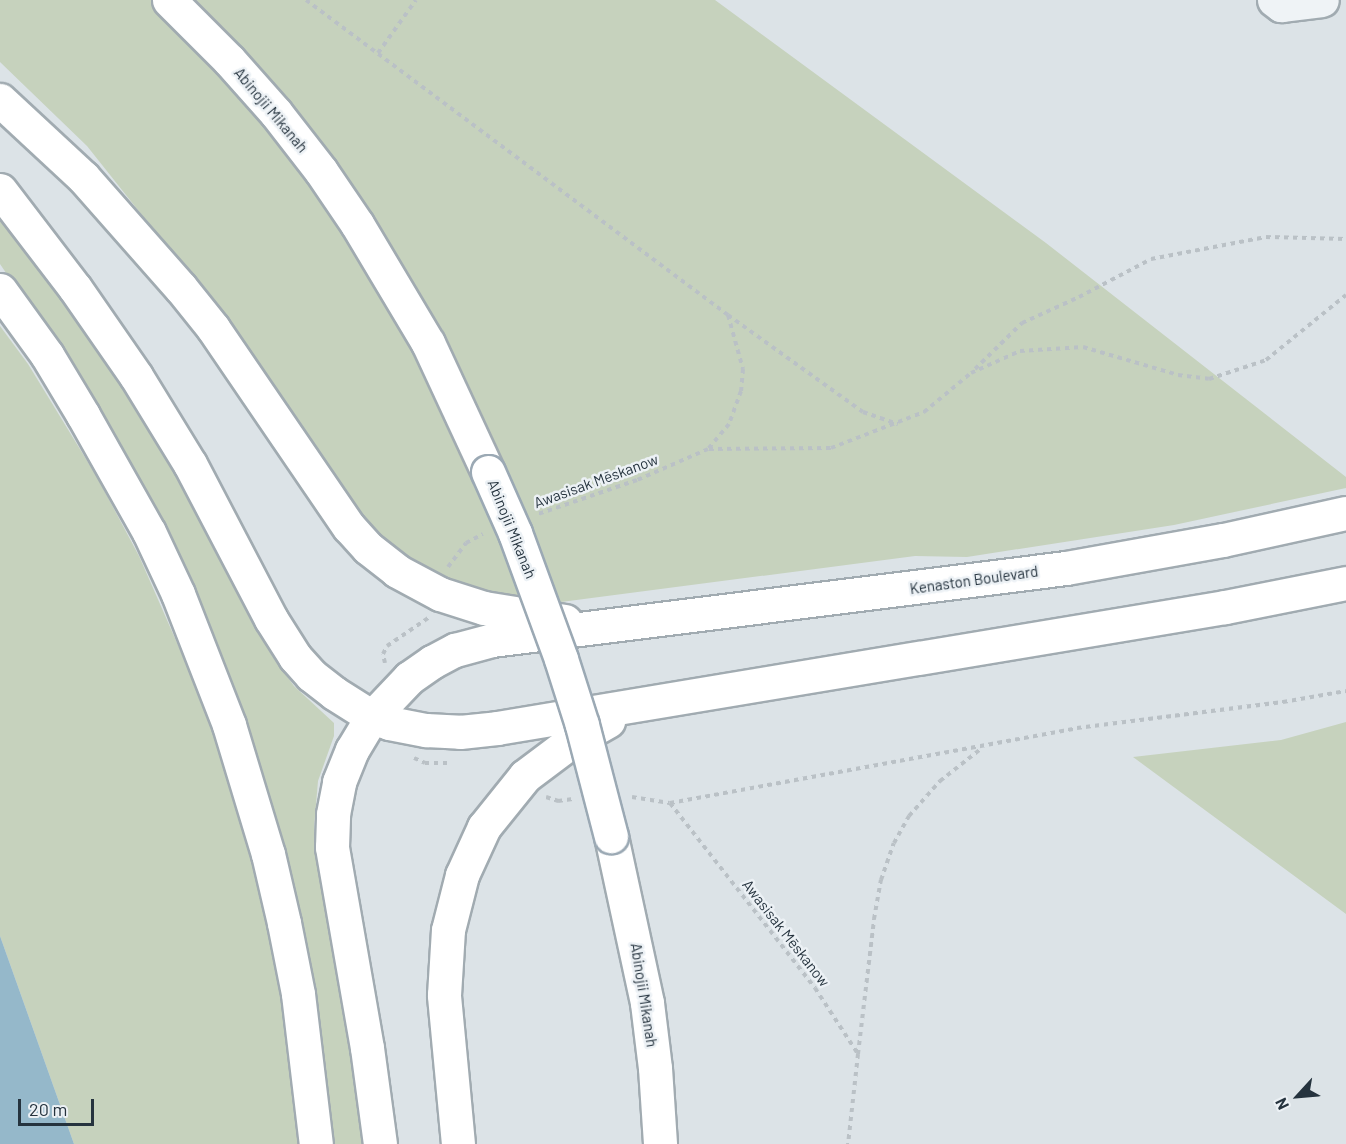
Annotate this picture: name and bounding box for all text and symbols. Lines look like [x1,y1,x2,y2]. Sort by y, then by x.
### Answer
street label: Abinojii Mikanah [230,64,312,156]
street label: Awasisak Mēskanow [531,450,661,512]
street label: Abinojii Mikanah [484,477,540,581]
street label: Kenaston Boulevard [909,562,1039,598]
street label: Awasisak Mēskanow [739,876,833,990]
street label: Abinojii Mikanah [627,942,661,1048]
north arrow [1268,1066,1328,1126]
scale bar [21,1087,98,1125]
text: N [1271,1095,1292,1113]
text: 20 m [29,1098,67,1120]

